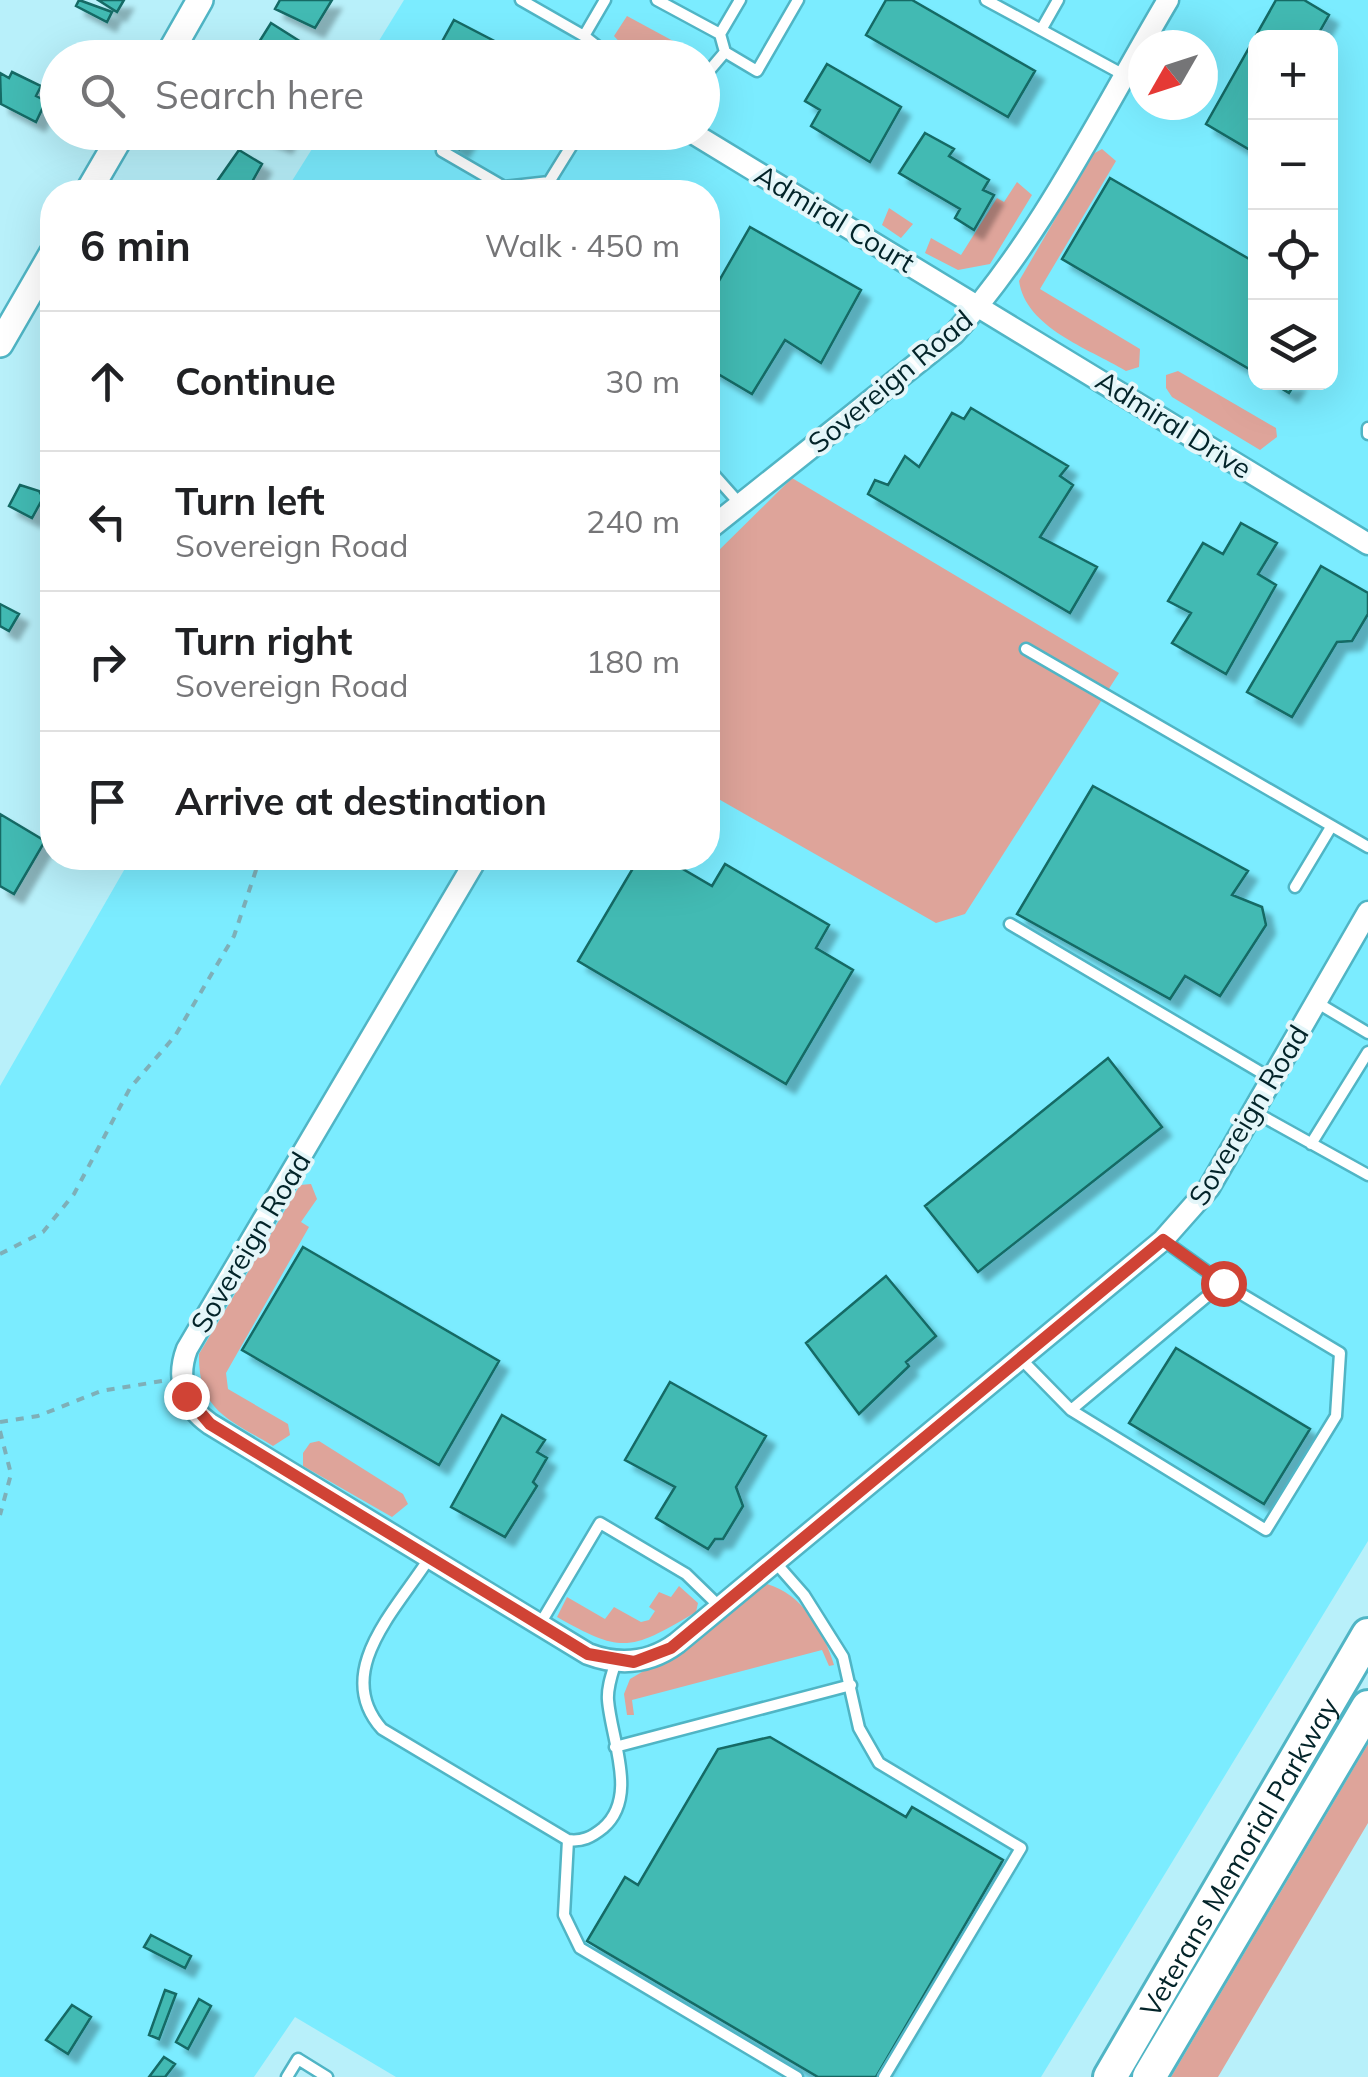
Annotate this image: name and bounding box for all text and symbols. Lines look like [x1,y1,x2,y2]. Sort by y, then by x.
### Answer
north arrow [1128,30,1218,120]
map controls [1248,30,1338,390]
button: + [1248,30,1338,120]
search box [40,40,720,150]
icon: search [75,68,130,123]
text: Search here [155,71,364,119]
button: − [1248,120,1338,210]
street label: Admiral Court [749,157,921,280]
button: locate [1248,210,1338,300]
text: 6 min [80,219,191,272]
text: Walk · 450 m [485,225,680,265]
button: layers [1248,300,1338,390]
street label: Sovereign Road [801,302,979,460]
icon: ahead [80,354,135,409]
text: Continue [175,357,336,405]
text: 30 m [605,361,680,401]
street label: Admiral Drive [1090,362,1258,486]
text: Turn left [175,477,325,525]
icon: left [80,494,135,549]
text: 240 m [586,501,680,541]
text: Sovereign Road [175,525,408,565]
text: Turn right [175,617,352,665]
icon: right [80,634,135,689]
text: 180 m [586,641,680,681]
text: Sovereign Road [175,665,408,705]
icon: arrive [80,774,135,829]
text: Arrive at destination [175,777,547,825]
street label: Sovereign Road [1180,1018,1316,1212]
street label: Sovereign Road [182,1145,318,1339]
route start [1201,1261,1247,1307]
route end [164,1374,210,1420]
street label: Veterans Memorial Parkway [1132,1691,1346,2023]

